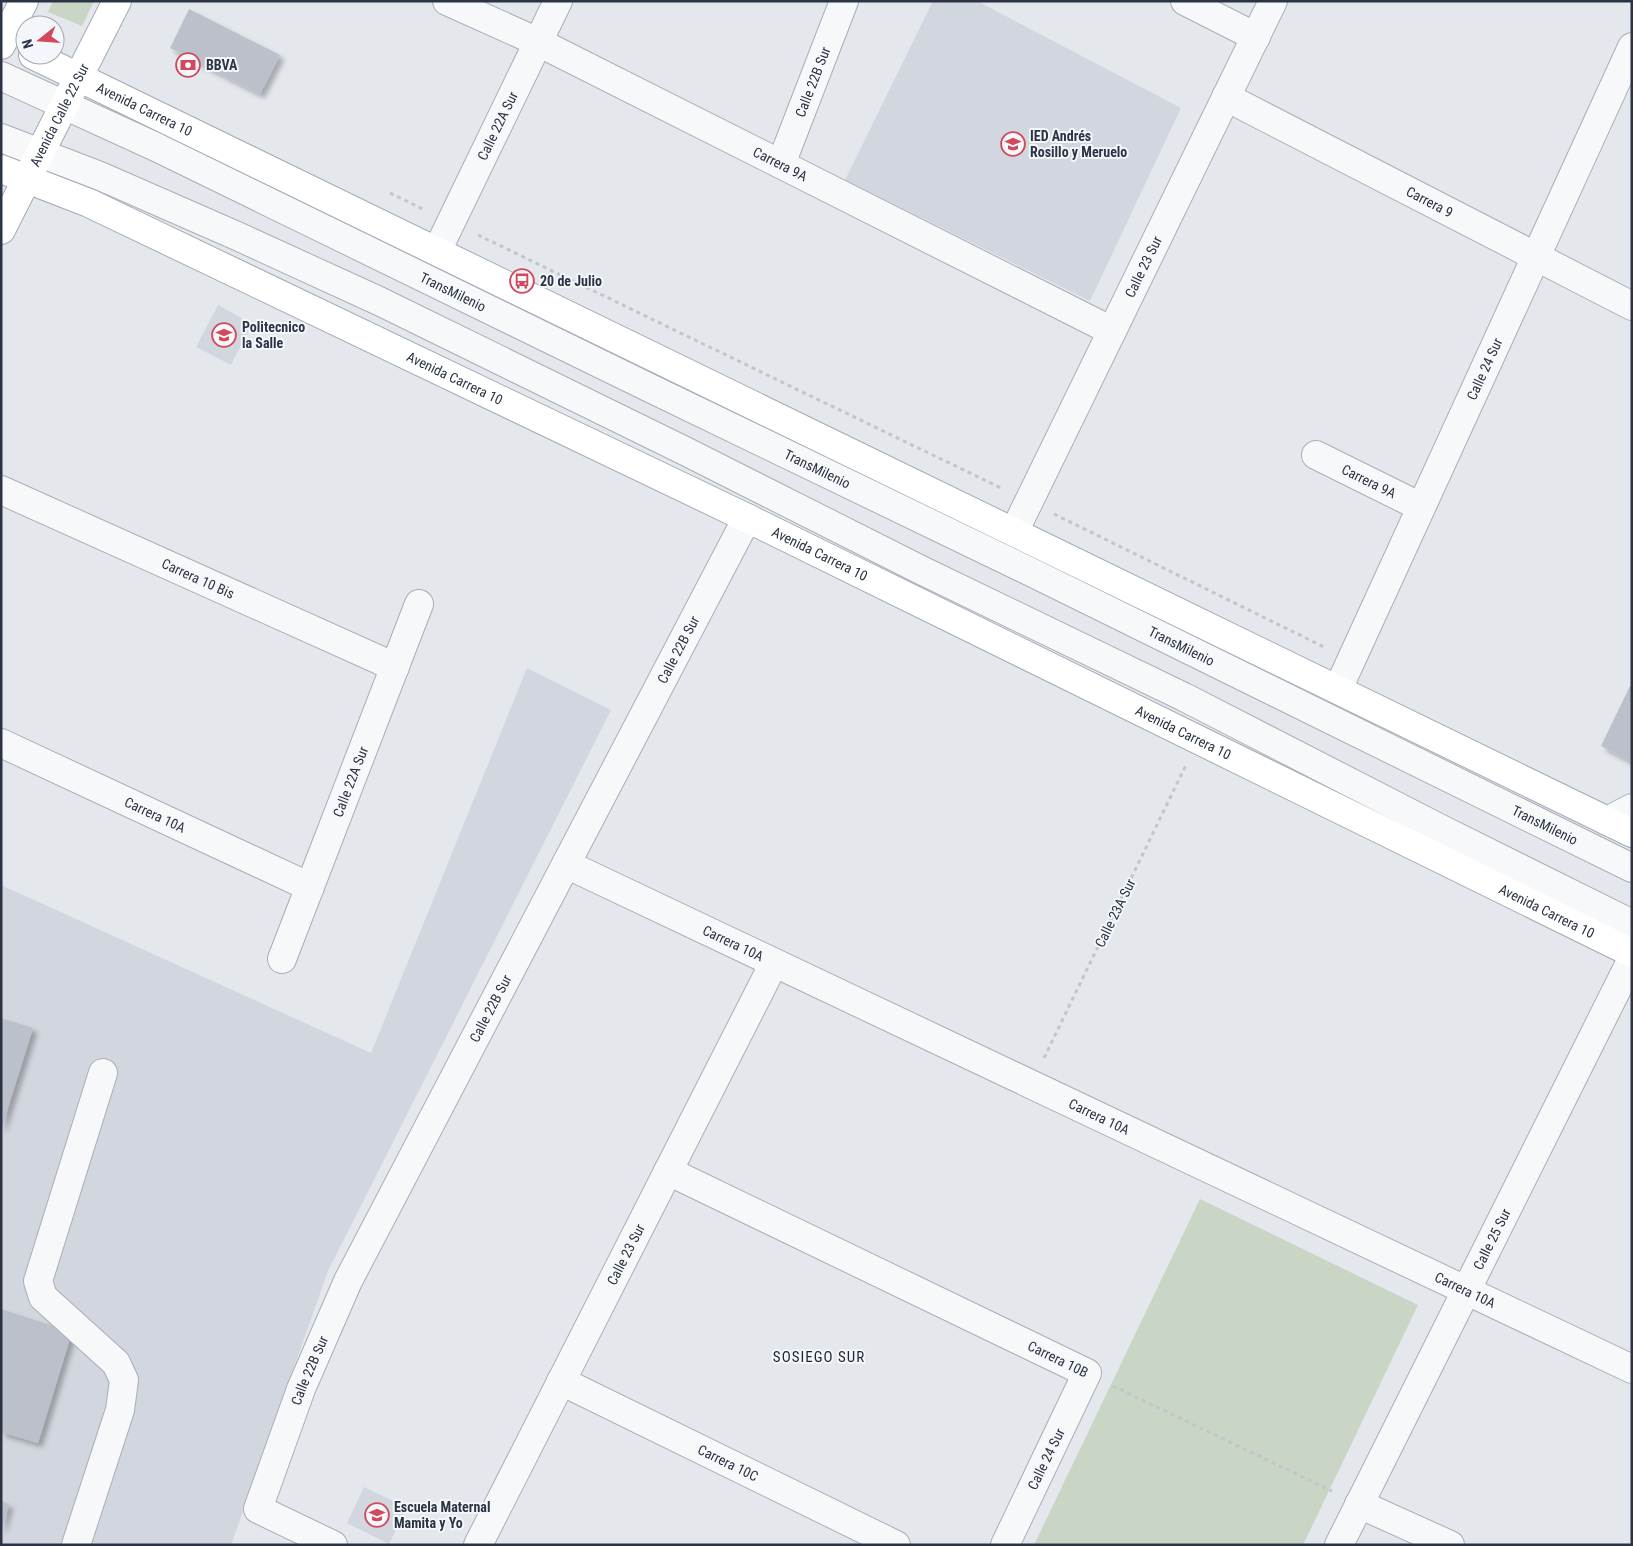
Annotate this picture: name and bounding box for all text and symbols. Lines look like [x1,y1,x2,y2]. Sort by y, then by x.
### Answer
north arrow [15,15,65,65]
text: N [19,37,36,50]
street label: Calle 22B Sur [792,45,834,119]
bank icon: BBVA [175,52,201,78]
place label: BBVA [206,57,238,73]
street label: Avenida Calle 22 Sur [27,61,92,169]
street label: Avenida Carrera 10 [94,79,195,139]
street label: Calle 22A Sur [474,89,521,163]
place label: IED Andrés Rosillo y Meruelo [1030,128,1127,160]
school or university icon: IED Andrés Rosillo y Meruelo [1000,131,1026,157]
street label: Carrera 9A [750,144,810,184]
street label: Carrera 9 [1404,183,1456,220]
street label: Calle 23 Sur [1122,234,1165,300]
bus stop icon: 20 de Julio [509,268,535,294]
street label: TransMilenio [417,269,489,315]
place label: 20 de Julio [540,273,602,289]
place label: Politecnico la Salle [242,319,305,351]
school or university icon: Politecnico la Salle [211,322,237,348]
street label: Calle 24 Sur [1463,336,1506,402]
street label: Avenida Carrera 10 [404,348,506,408]
street label: TransMilenio [782,446,853,492]
street label: Carrera 9A [1339,461,1399,501]
street label: Avenida Carrera 10 [769,524,870,584]
street label: Carrera 10 Bis [159,555,237,602]
street label: Calle 22B Sur [654,613,702,686]
street label: TransMilenio [1146,623,1217,669]
street label: Avenida Carrera 10 [1133,702,1234,763]
street label: Calle 22A Sur [330,744,371,819]
street label: Carrera 10A [122,794,188,836]
street label: TransMilenio [1509,802,1580,848]
street label: Calle 23A Sur [1092,876,1138,950]
street label: Avenida Carrera 10 [1496,881,1597,941]
street label: Carrera 10A [700,922,766,964]
street label: Calle 22B Sur [466,972,515,1045]
street label: Carrera 10A [1066,1095,1132,1138]
street label: Calle 25 Sur [1470,1206,1514,1272]
street label: Calle 23 Sur [604,1221,648,1288]
street label: Carrera 10A [1432,1269,1498,1311]
street label: Calle 22B Sur [288,1333,331,1407]
street label: Carrera 10B [1025,1338,1091,1380]
district label: SOSIEGO SUR [773,1348,865,1366]
street label: Calle 24 Sur [1024,1426,1068,1492]
street label: Carrera 10C [695,1441,761,1484]
place label: Escuela Maternal Mamita y Yo [394,1499,490,1531]
school or university icon: Escuela Maternal Mamita y Yo [364,1502,390,1528]

